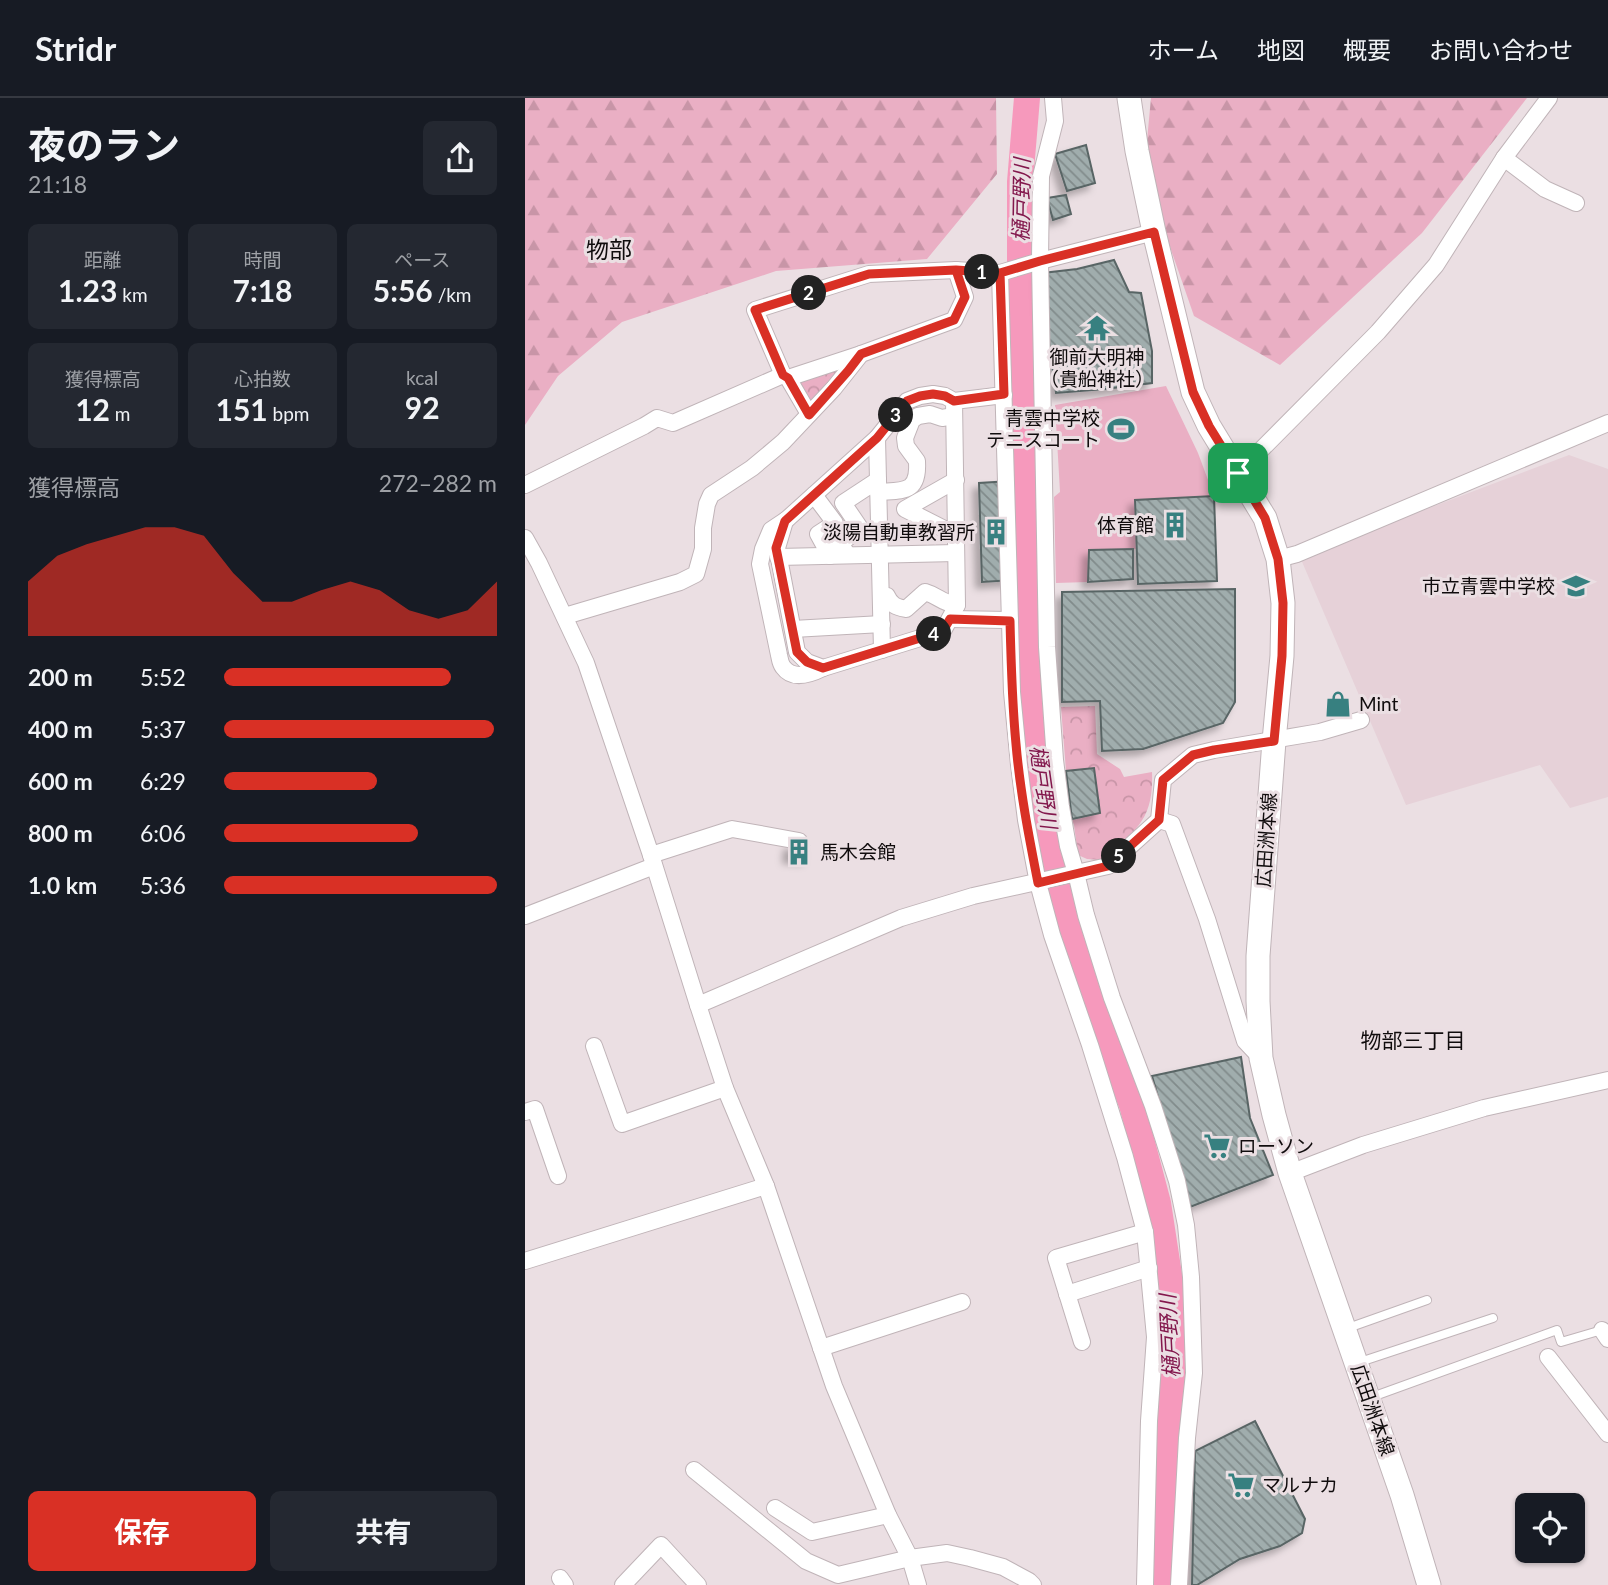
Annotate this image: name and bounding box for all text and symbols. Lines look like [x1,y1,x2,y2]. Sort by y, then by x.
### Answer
text: Stridr [35,28,116,68]
text: ホーム [1148,35,1219,64]
text: 地図 [1257,35,1305,64]
text: 概要 [1343,35,1391,64]
text: お問い合わせ [1429,35,1573,64]
text: 夜のラン [28,121,180,167]
button: share [423,121,497,195]
water label: 樋戸野川 [1007,156,1034,242]
text: 21:18 [28,170,87,198]
district label: 物部 [586,235,632,263]
text: 距離 [84,248,122,271]
text: 時間 [243,248,282,271]
text: ペース [394,248,450,271]
pin: 1 [965,254,1000,290]
text: 1 [976,260,987,283]
text: 1.23 [58,272,117,308]
text: 7:18 [233,272,292,308]
text: 5:56 [373,272,433,308]
pin: 2 [791,276,827,310]
text: 2 [803,281,814,304]
text: km [117,283,148,306]
text: /km [433,283,472,306]
temple icon: 御前大明神 （貴船神社） [1082,313,1112,343]
place label: 御前大明神 （貴船神社） [1040,345,1154,390]
text: kcal [406,366,438,389]
text: 獲得標高 [65,367,141,390]
text: 心拍数 [234,367,291,390]
text: 92 [405,389,440,425]
text: 12 [75,391,110,427]
text: 151 [216,391,268,427]
pin: 3 [879,398,913,432]
text: m [110,402,130,425]
text: bpm [268,402,309,425]
text: 3 [890,403,901,426]
place label: 青雲中学校 テニスコート [986,406,1100,451]
sports icon: 青雲中学校 テニスコート [1106,414,1136,444]
pin [1208,443,1268,503]
icon: arrive [1219,454,1257,492]
text: 272–282 m [379,469,497,497]
text: 獲得標高 [28,473,120,501]
building icon: 体育館 [1160,510,1190,540]
place label: 体育館 [1097,513,1154,536]
building icon: 淡陽自動車教習所 [981,517,1011,547]
place label: 淡陽自動車教習所 [823,520,975,543]
school or university icon: 市立青雲中学校 [1561,571,1591,601]
place label: 市立青雲中学校 [1422,574,1555,597]
pin: 4 [917,616,951,652]
text: 4 [928,622,939,645]
text: 200 m [28,663,93,691]
text: 5:52 [140,663,186,691]
shop icon: Mint [1323,689,1353,719]
place label: Mint [1359,692,1399,715]
text: 400 m [28,715,93,743]
text: 5:37 [140,715,186,743]
water label: 樋戸野川 [1026,743,1063,832]
text: 600 m [28,767,93,795]
text: 6:29 [140,767,186,795]
street label: 広田洲本線 [1251,792,1280,888]
text: 800 m [28,819,93,847]
text: 6:06 [140,819,186,847]
building icon: 馬木会館 [784,837,814,867]
pin: 5 [1101,838,1137,874]
place label: 馬木会館 [820,840,896,863]
text: 5 [1113,844,1124,867]
text: 1.0 km [28,871,97,899]
text: 5:36 [140,871,186,899]
district label: 物部三丁目 [1361,1027,1466,1052]
supermarket icon: ローソン [1202,1131,1232,1161]
place label: ローソン [1238,1134,1314,1157]
water label: 樋戸野川 [1154,1291,1183,1379]
street label: 広田洲本線 [1347,1361,1400,1459]
supermarket icon: マルナカ [1226,1470,1256,1500]
place label: マルナカ [1262,1473,1338,1496]
button: 保存 [28,1491,256,1571]
button: 共有 [270,1491,497,1571]
map controls [1515,1493,1585,1563]
button: locate [1515,1493,1585,1563]

